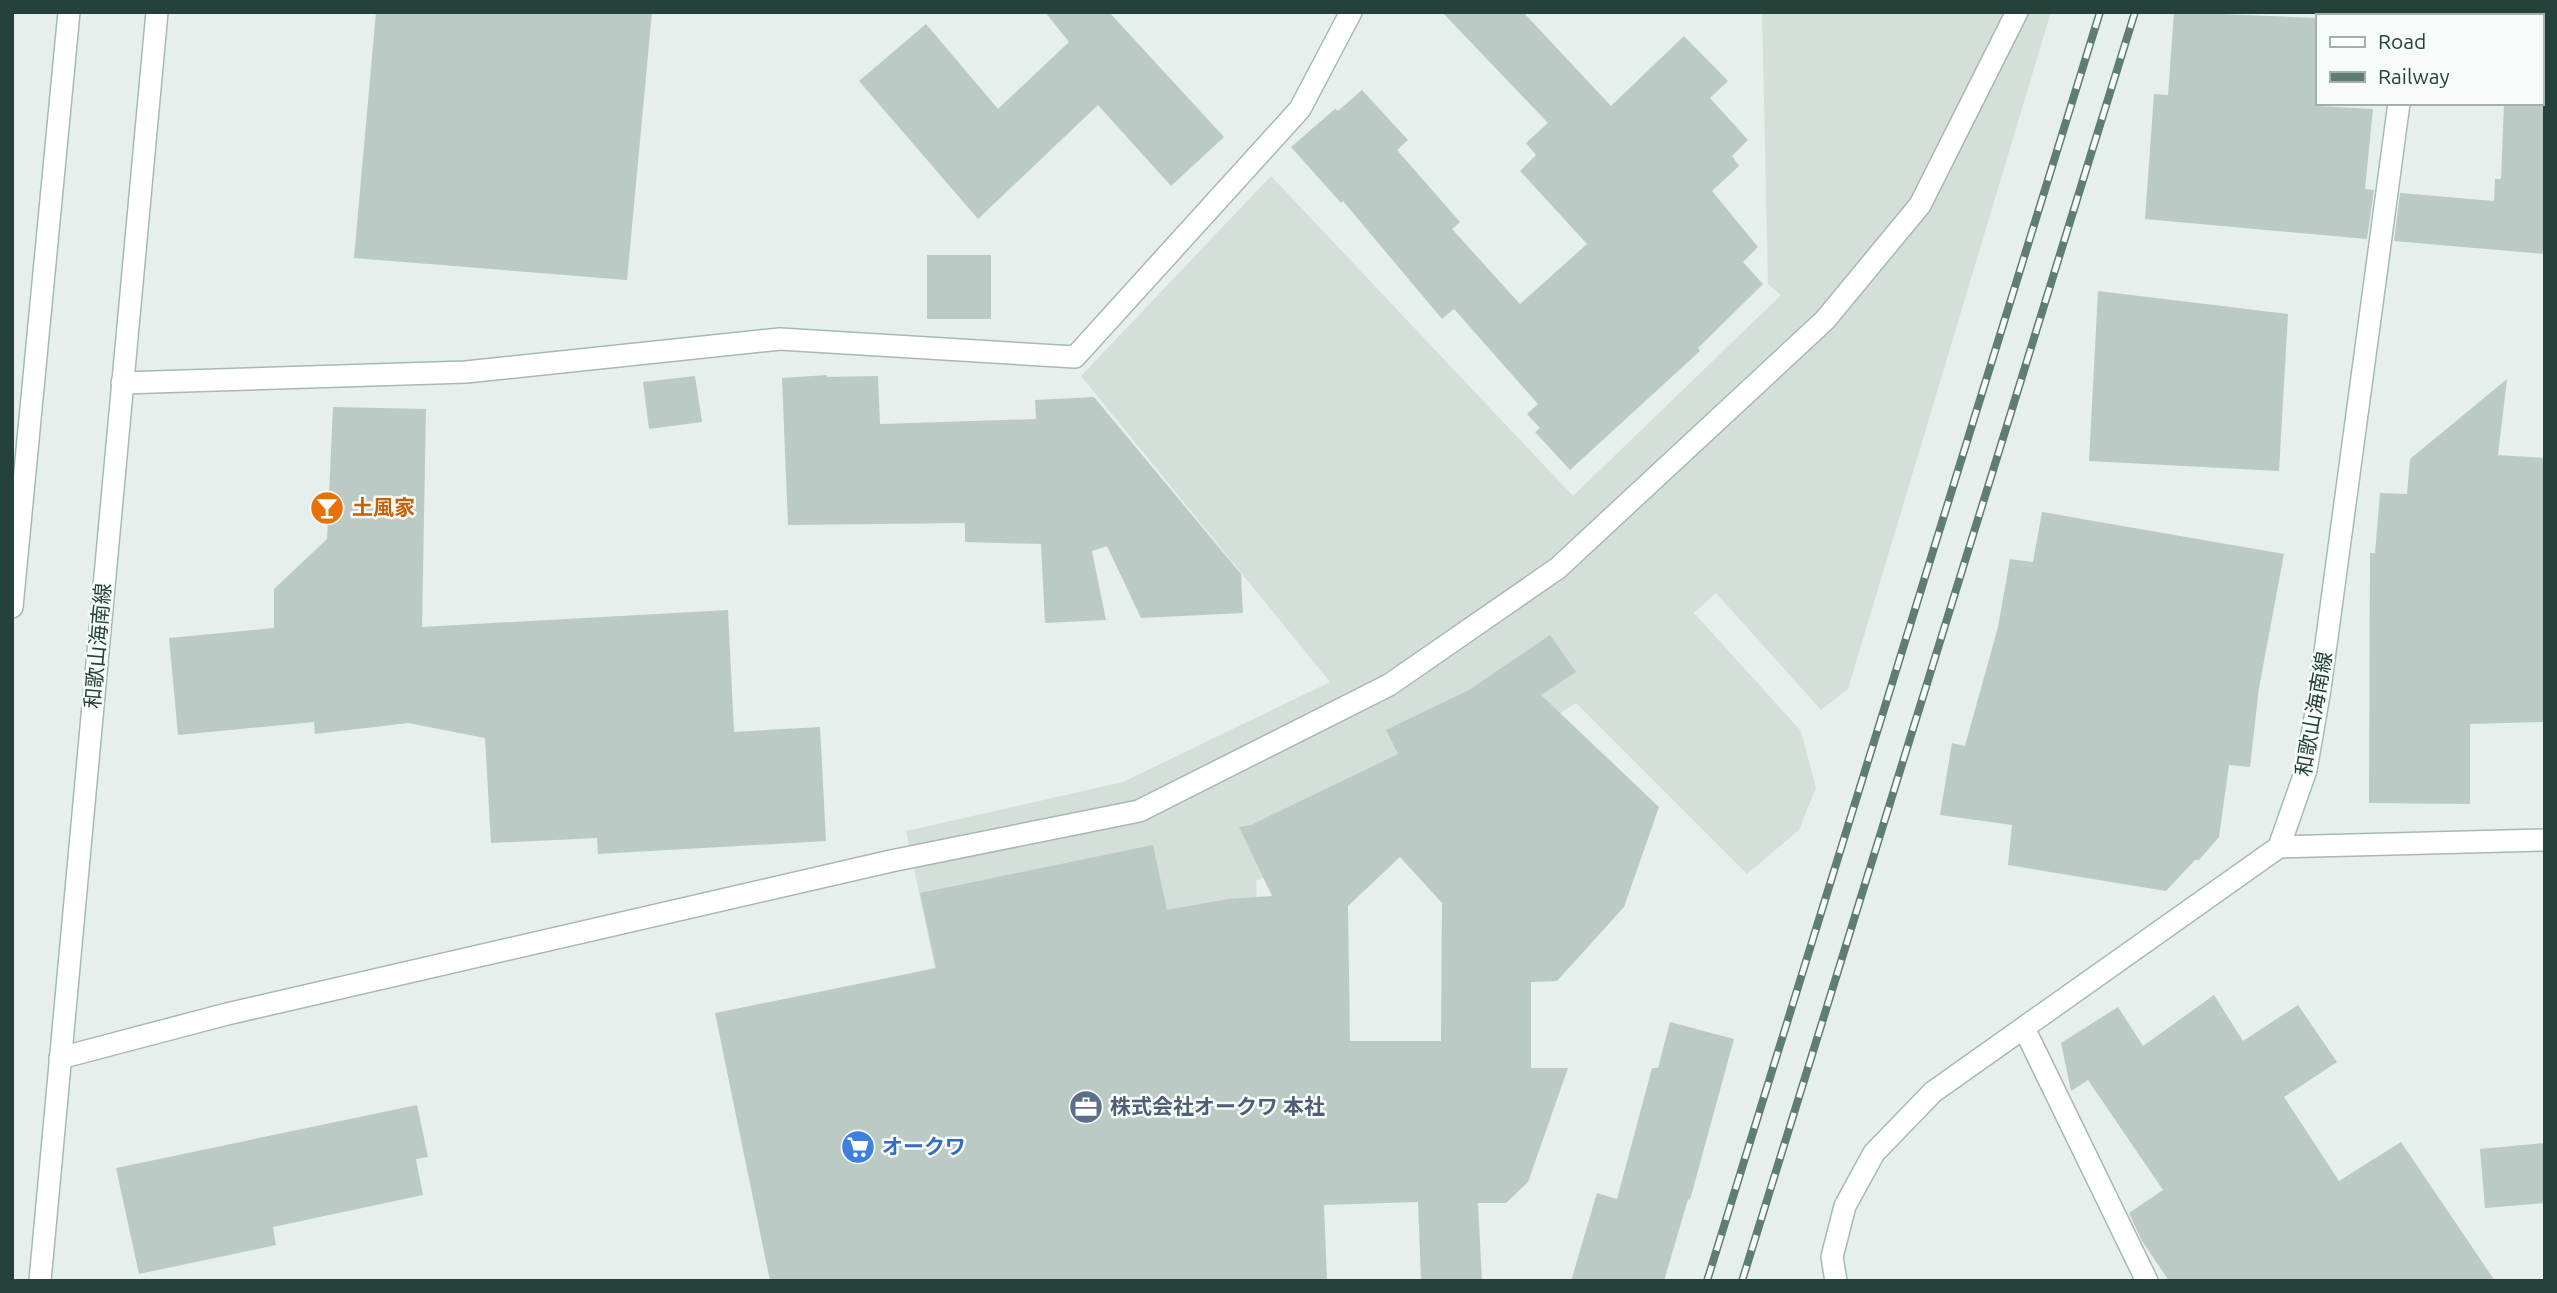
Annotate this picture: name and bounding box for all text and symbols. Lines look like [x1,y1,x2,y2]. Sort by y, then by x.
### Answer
legend [2316,14,2543,105]
text: Road [2378,29,2426,53]
text: Railway [2378,64,2450,88]
bar icon: 土風家 [308,489,346,527]
place label: 土風家 [352,495,415,519]
street label: 和歌山海南線 [80,582,114,710]
street label: 和歌山海南線 [2290,650,2336,778]
office icon: 株式会社オークワ 本社 [1067,1088,1105,1126]
place label: 株式会社オークワ 本社 [1110,1094,1325,1118]
supermarket icon: オークワ [839,1128,877,1166]
place label: オークワ [882,1134,966,1158]

